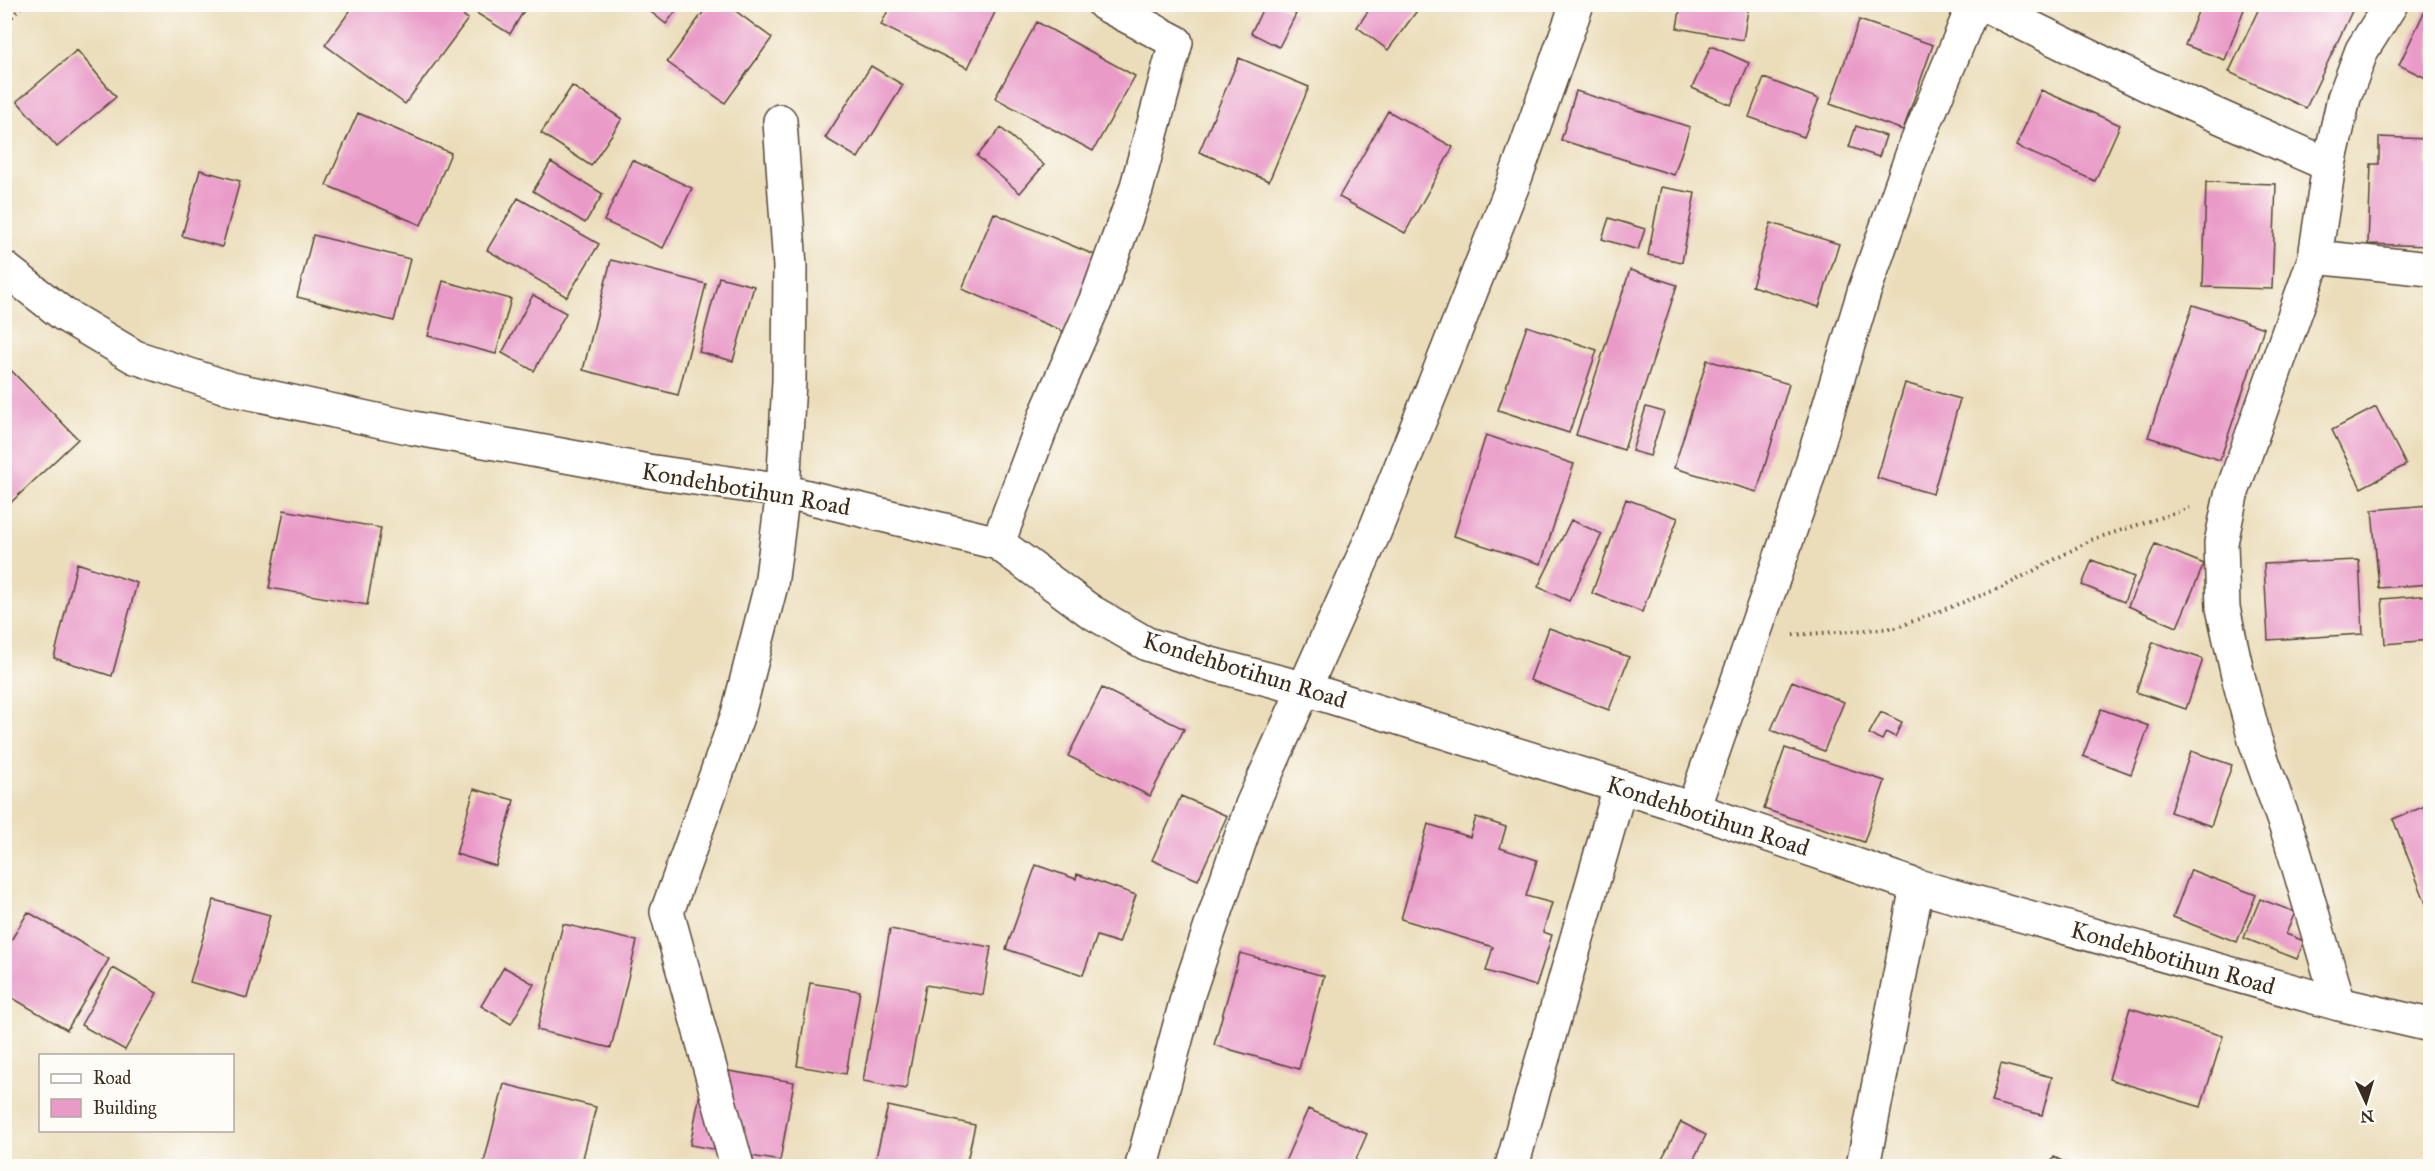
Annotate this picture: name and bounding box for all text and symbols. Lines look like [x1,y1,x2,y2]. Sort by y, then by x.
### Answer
street label: Kondehbotihun Road [639,456,853,522]
street label: Kondehbotihun Road [1139,625,1351,715]
street label: Kondehbotihun Road [1603,769,1813,863]
street label: Kondehbotihun Road [2067,914,2279,1002]
legend [39,1054,234,1132]
text: Road [93,1067,131,1089]
north arrow [2336,1072,2396,1132]
text: Building [93,1097,157,1120]
text: N [2359,1107,2374,1126]

